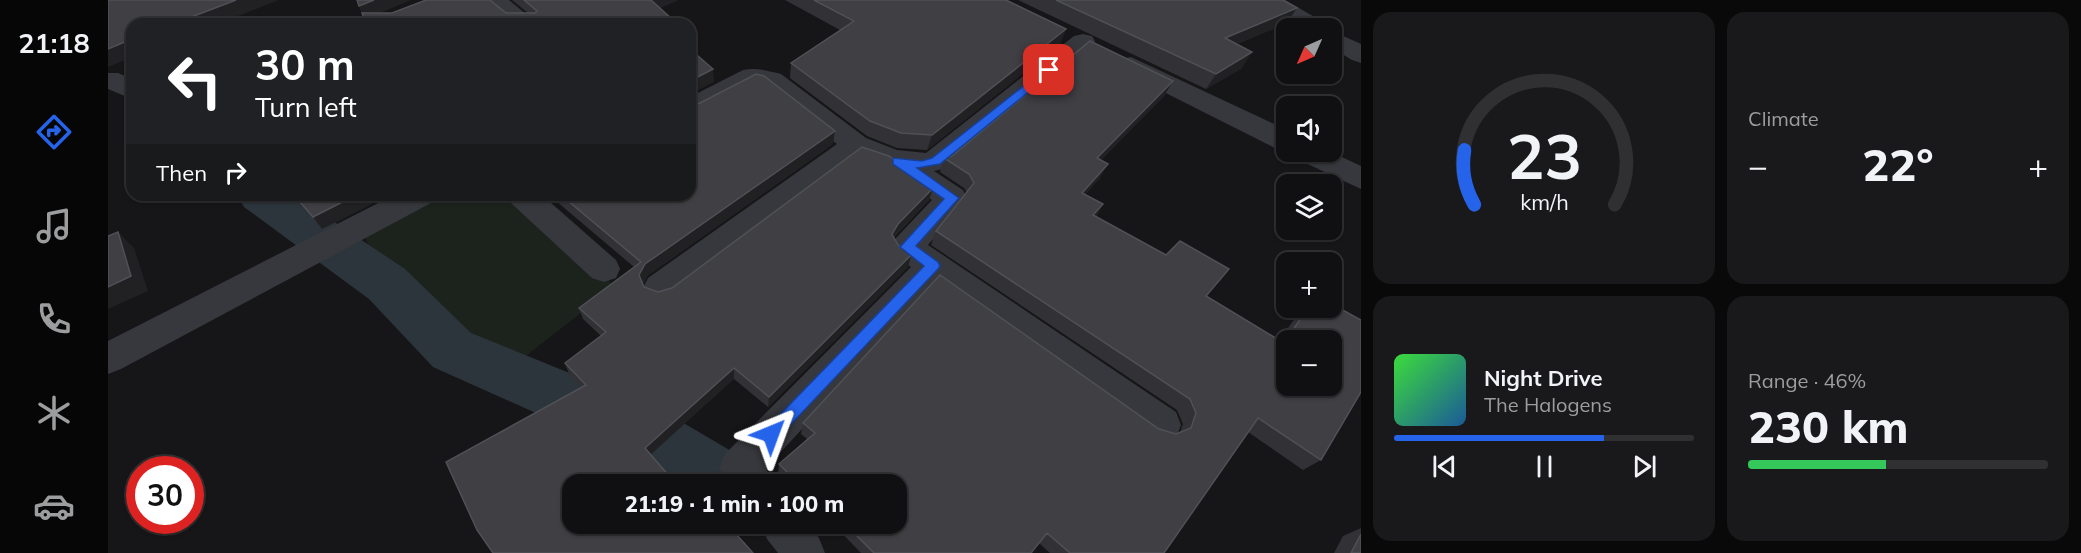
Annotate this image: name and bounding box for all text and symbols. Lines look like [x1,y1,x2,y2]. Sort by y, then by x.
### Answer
north arrow [1276,18,1342,84]
map controls [1276,18,1342,396]
text: 21:18 [18,26,90,60]
text: 30 m [255,38,355,91]
icon: left [156,42,234,120]
pin [1023,44,1074,95]
icon: arrive [1032,53,1065,86]
text: Turn left [255,90,357,124]
button: sound [1276,96,1342,162]
text: Climate [1748,106,1819,131]
icon: directions [33,111,75,153]
text: 23 [1507,116,1581,195]
text: 22° [1862,136,1934,192]
text: − [1748,145,1768,186]
text: + [2028,145,2048,186]
icon: right [219,156,252,189]
text: Then [156,159,207,187]
button: layers [1276,174,1342,240]
text: km/h [1520,188,1568,215]
icon: music [33,205,75,247]
button: + [1276,252,1342,318]
icon: phone [33,298,75,340]
button: − [1276,330,1342,396]
text: Night Drive [1484,364,1603,392]
text: Range · 46% [1748,368,1866,393]
icon: climate [33,392,75,434]
text: The Halogens [1484,392,1612,417]
text: 230 km [1748,398,1909,454]
position arrow [739,402,803,466]
icon: previous [1428,450,1461,483]
icon: pause [1528,450,1561,483]
icon: next [1628,450,1661,483]
speed limit sign: 30 [126,456,204,534]
icon: car [33,485,75,527]
text: 21:19 · 1 min · 100 m [625,490,844,518]

